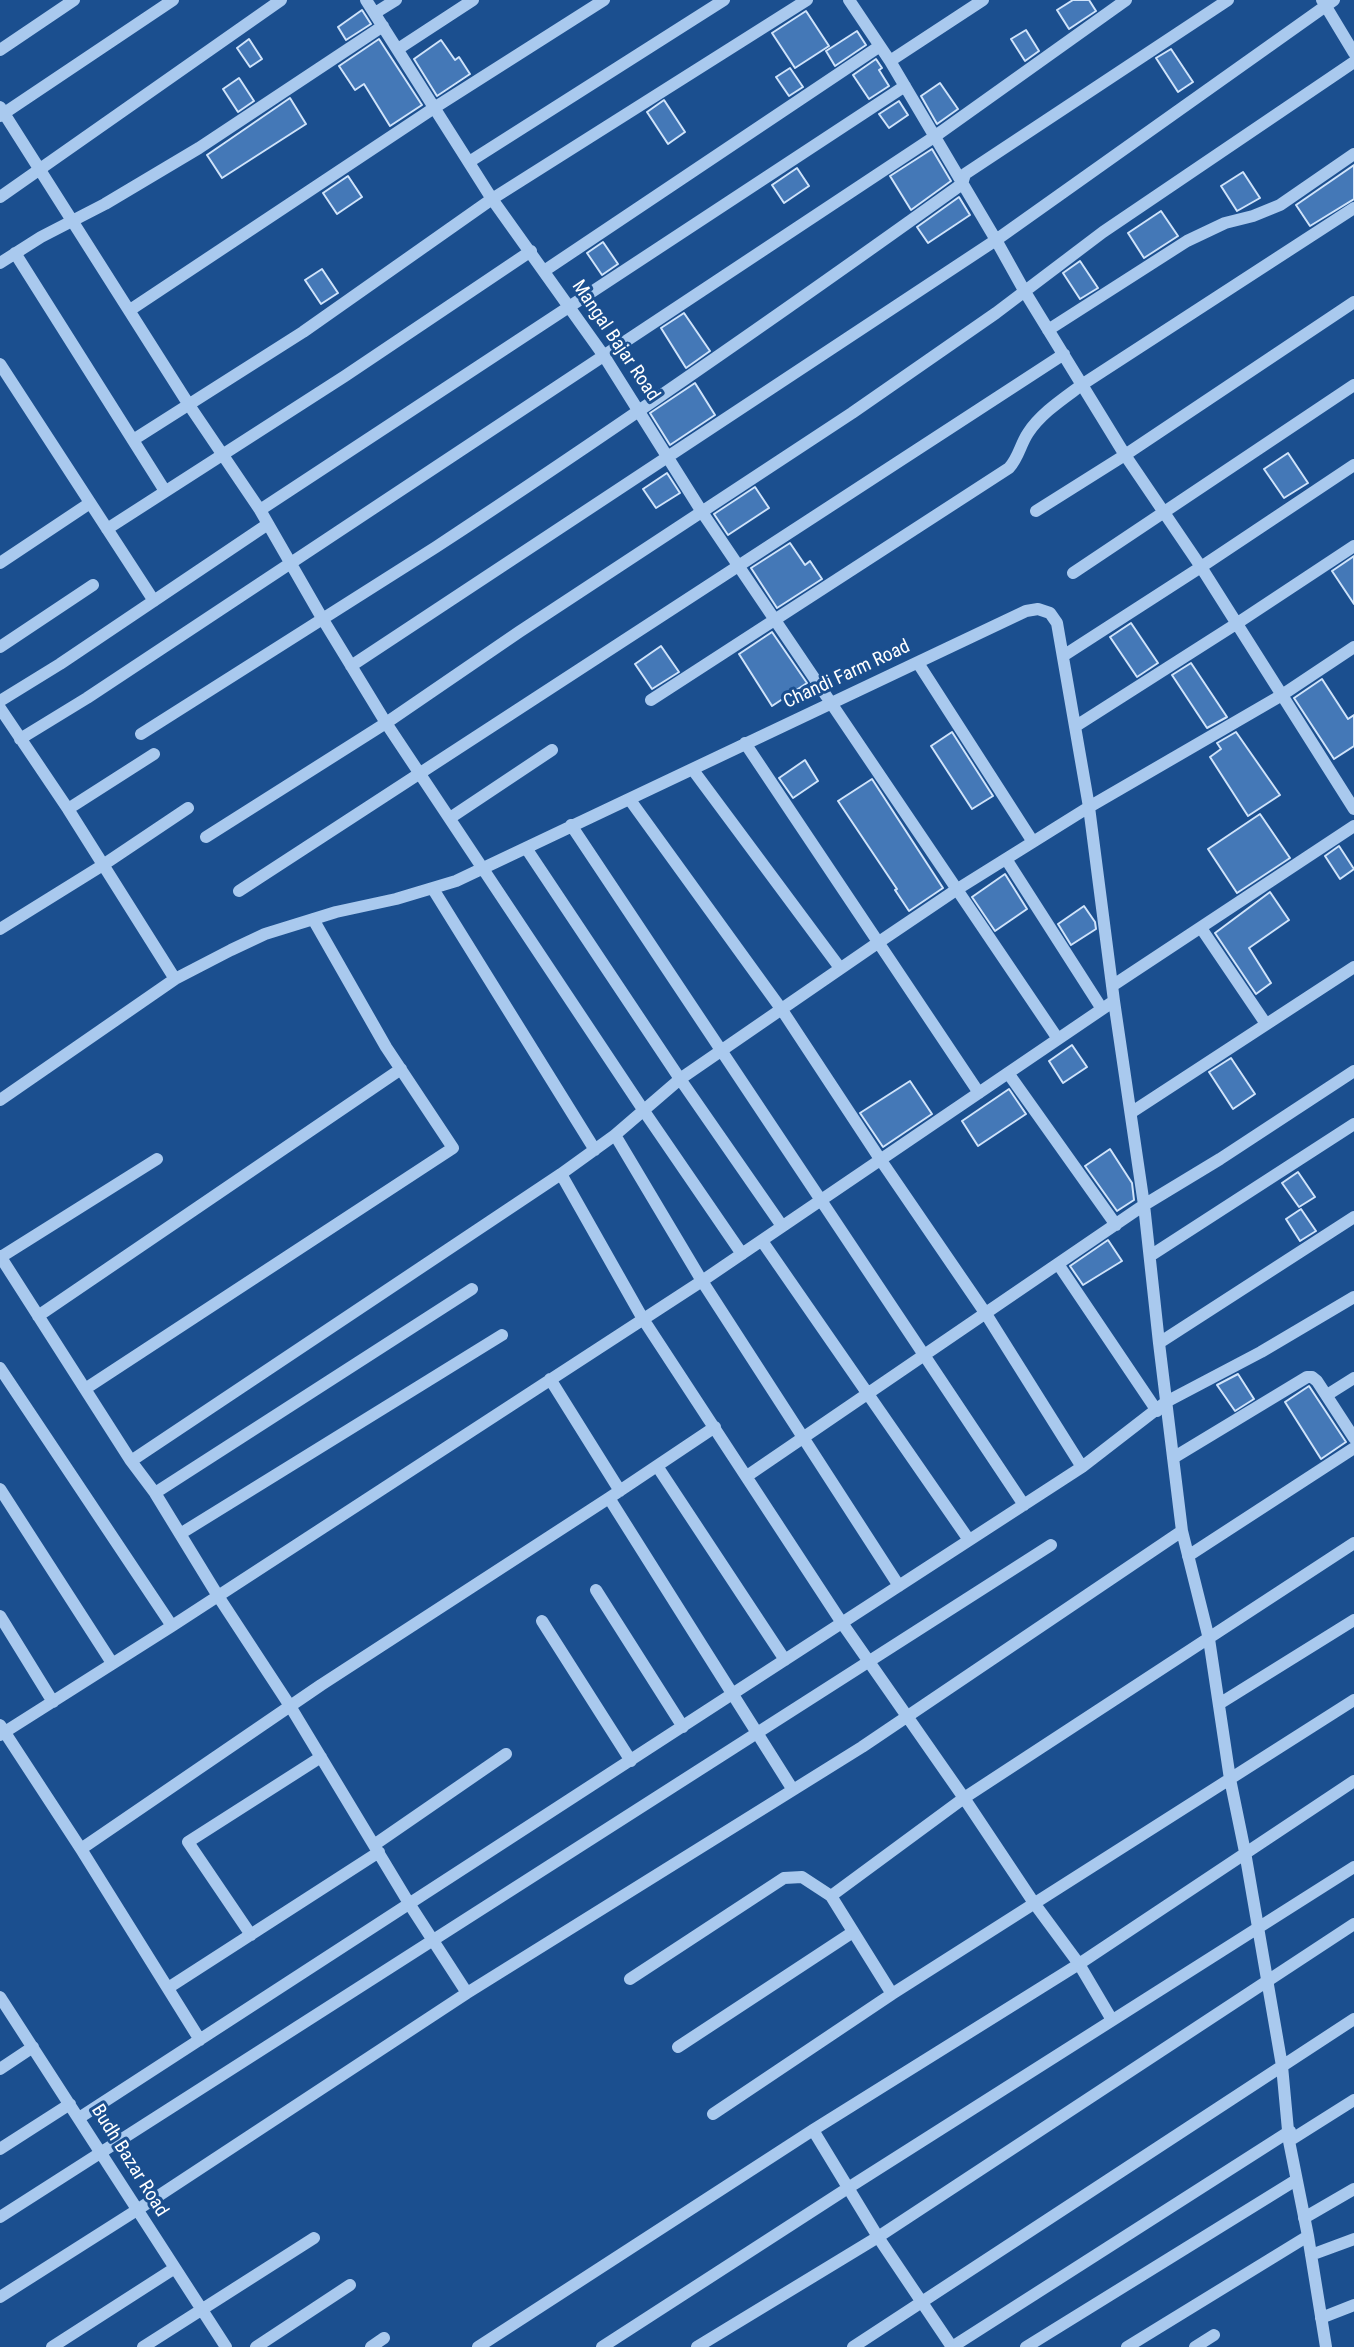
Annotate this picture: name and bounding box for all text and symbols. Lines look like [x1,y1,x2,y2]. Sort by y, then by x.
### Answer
street label: Mangal Bajar Road [566,276,664,406]
street label: Chandi Farm Road [780,636,914,714]
street label: Budh Bazar Road [85,2101,173,2221]

